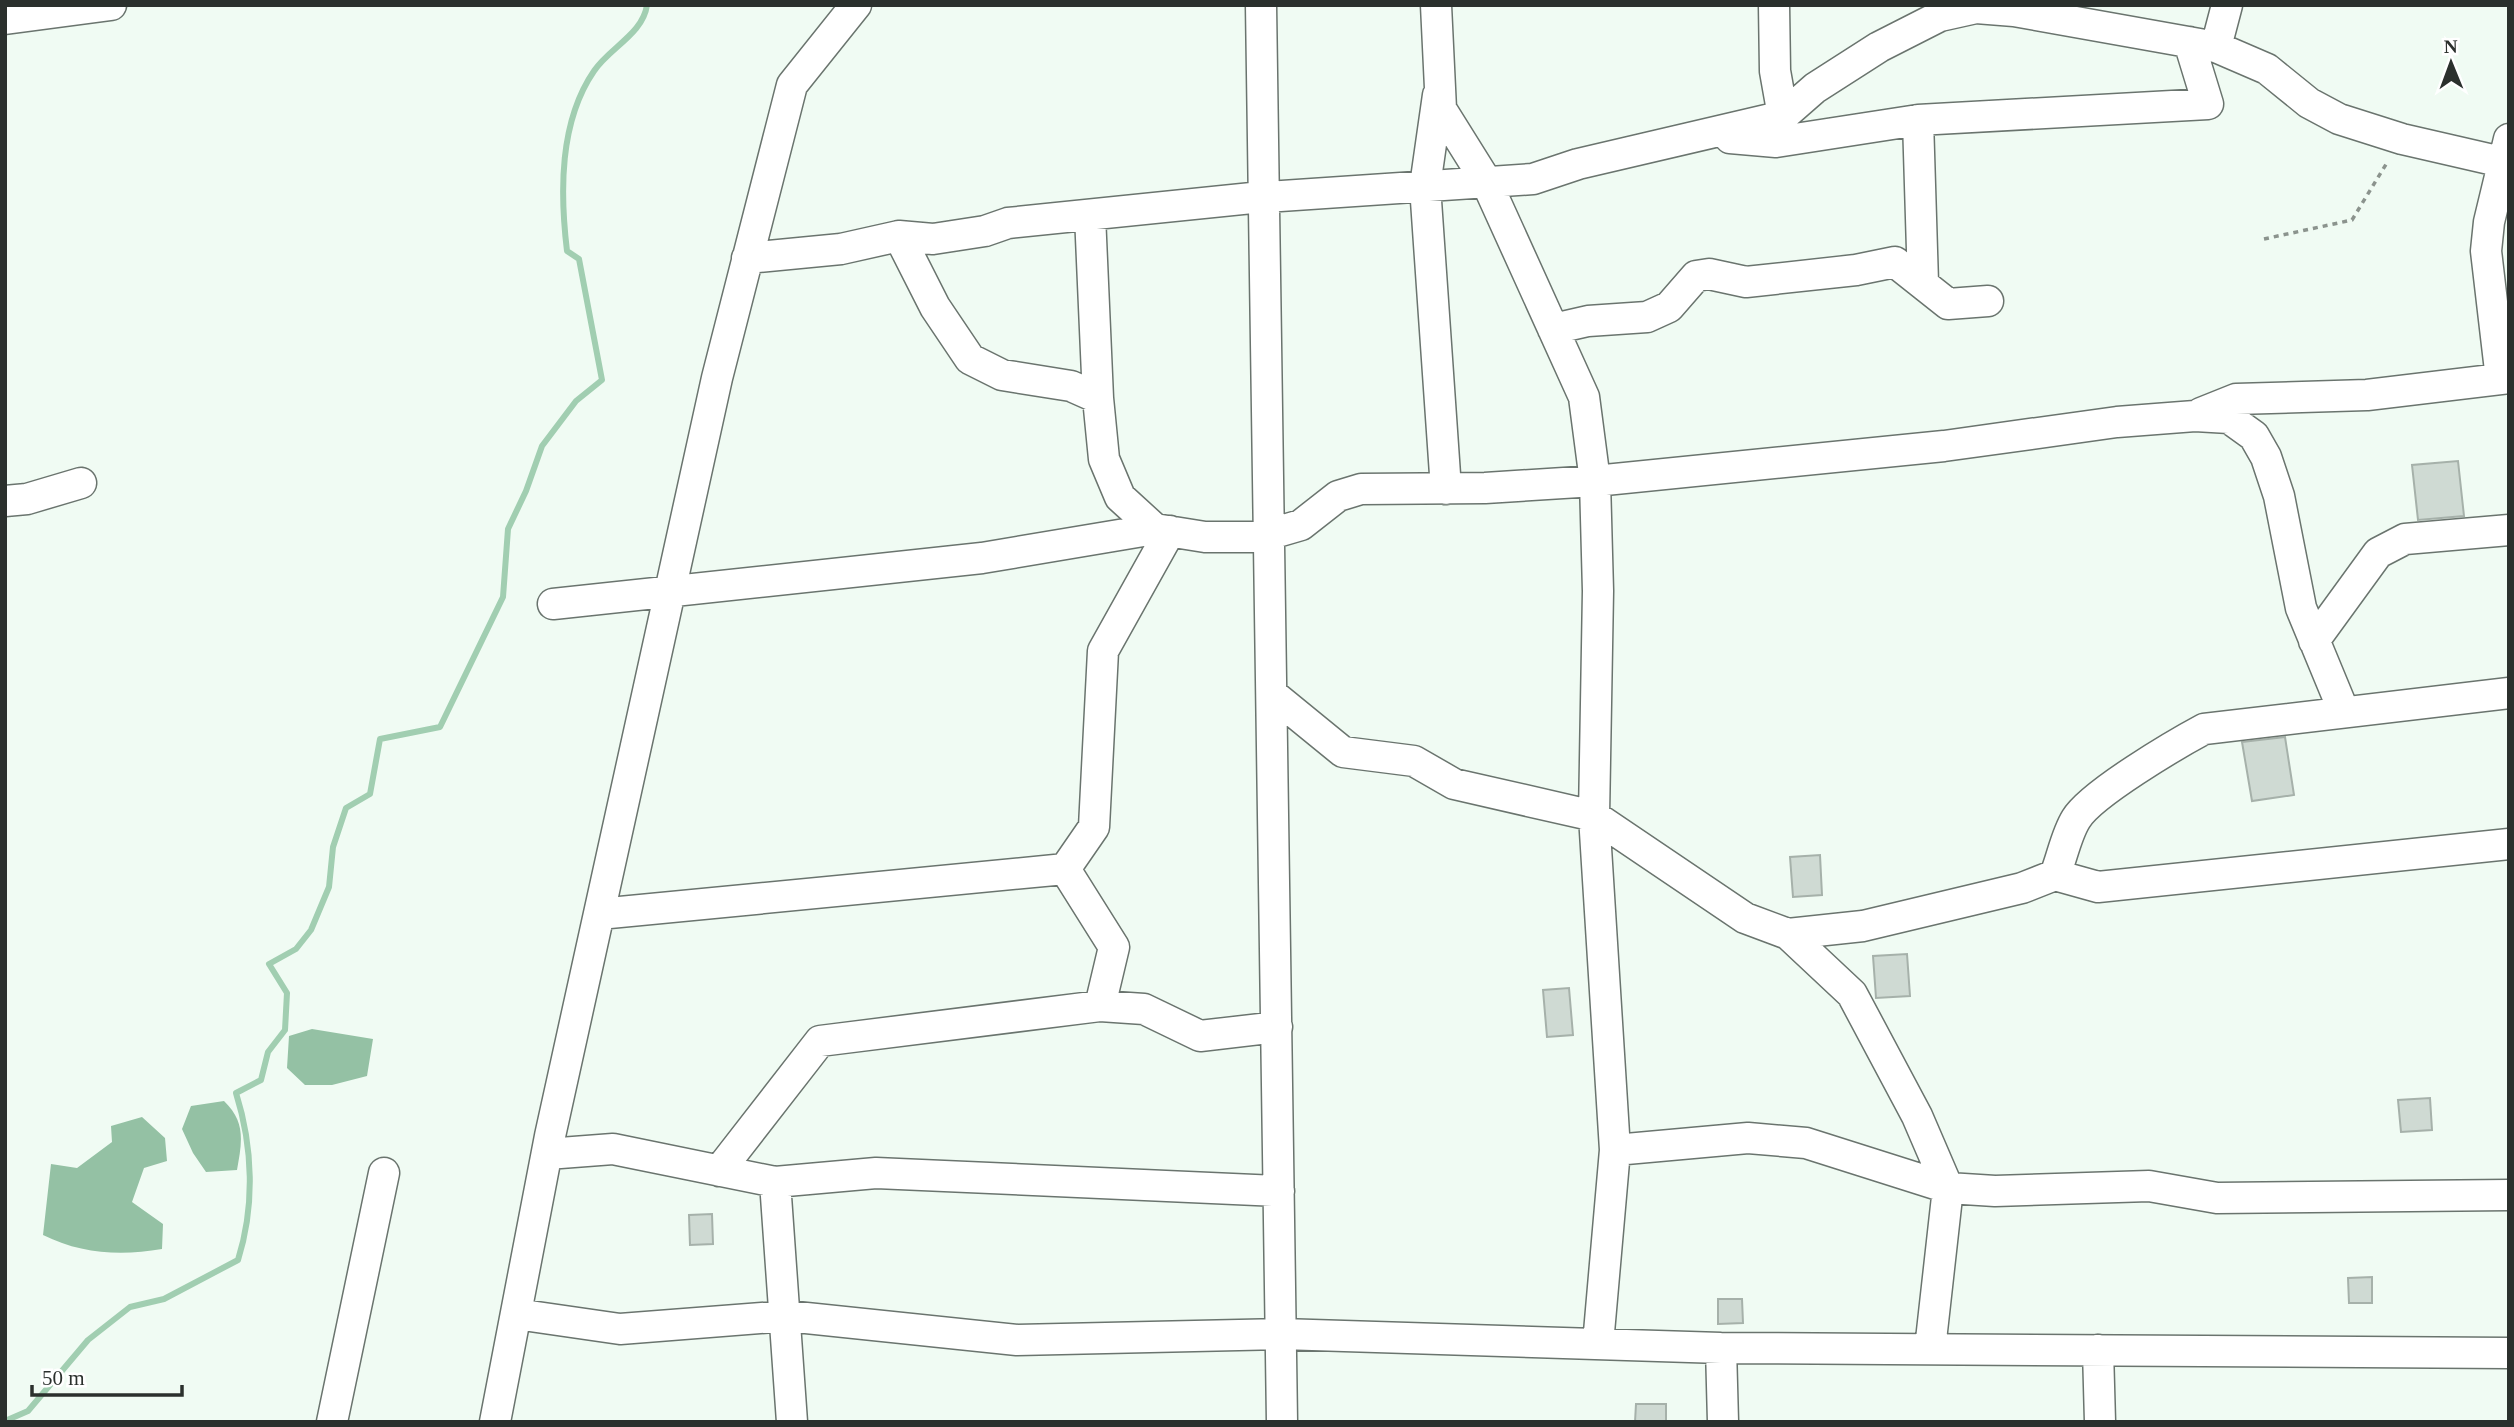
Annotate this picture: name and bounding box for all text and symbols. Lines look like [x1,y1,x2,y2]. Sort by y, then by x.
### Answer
north arrow [2416,28,2486,98]
text: N [2444,36,2458,57]
scale bar [32,1354,182,1398]
text: 50 m [42,1366,85,1390]

